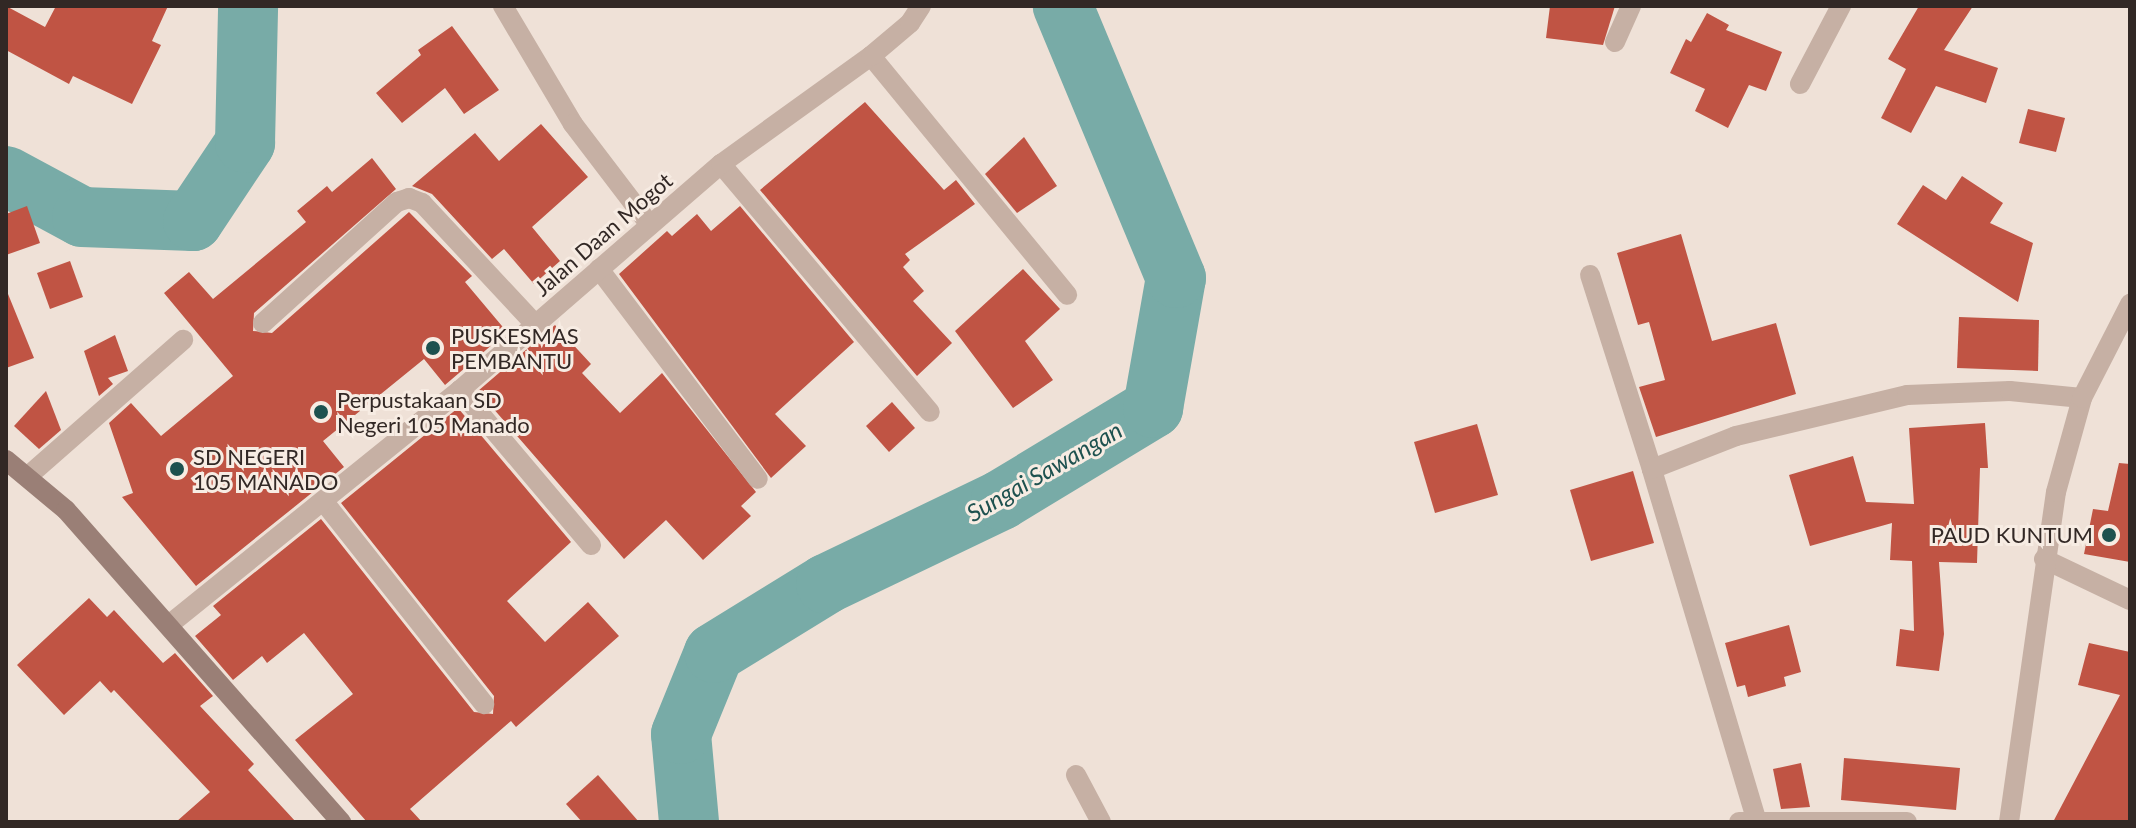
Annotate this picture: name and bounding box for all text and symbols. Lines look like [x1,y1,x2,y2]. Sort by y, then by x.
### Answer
street label: Jalan Daan Mogot [529,167,677,301]
place label: PUSKESMAS PEMBANTU [451,322,579,374]
marker: PUSKESMAS PEMBANTU [422,337,444,359]
place label: Perpustakaan SD Negeri 105 Manado [337,386,530,438]
marker: Perpustakaan SD Negeri 105 Manado [312,403,330,421]
water label: Sungai Sawangan [961,415,1127,527]
place label: SD NEGERI 105 MANADO [193,443,338,494]
marker: SD NEGERI 105 MANADO [168,460,186,478]
place label: PAUD KUNTUM [1931,522,2093,548]
marker: PAUD KUNTUM [2100,526,2118,544]

